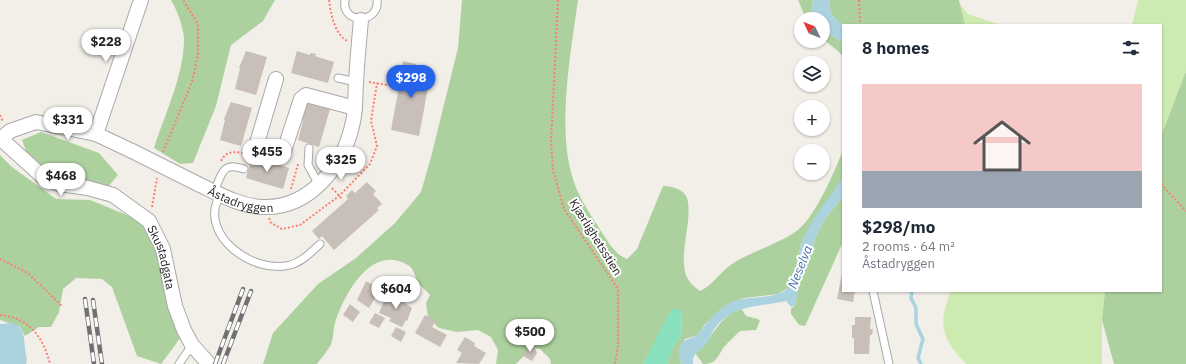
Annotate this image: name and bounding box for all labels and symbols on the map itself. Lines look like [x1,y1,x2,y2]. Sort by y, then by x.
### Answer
north arrow [794,12,830,48]
pin: $228 [82,29,130,63]
pin: $298 [387,65,435,99]
pin: $331 [44,107,92,141]
pin: $455 [243,139,291,173]
pin: $325 [317,147,365,181]
pin: $468 [37,163,85,197]
street label: Åstadryggen [206,183,274,215]
street label: Kjærlighetsstien [566,196,626,278]
street label: Skustadgata [145,223,179,291]
water label: Neselva [784,243,816,291]
pin: $604 [372,276,420,310]
pin: $500 [506,319,554,353]

